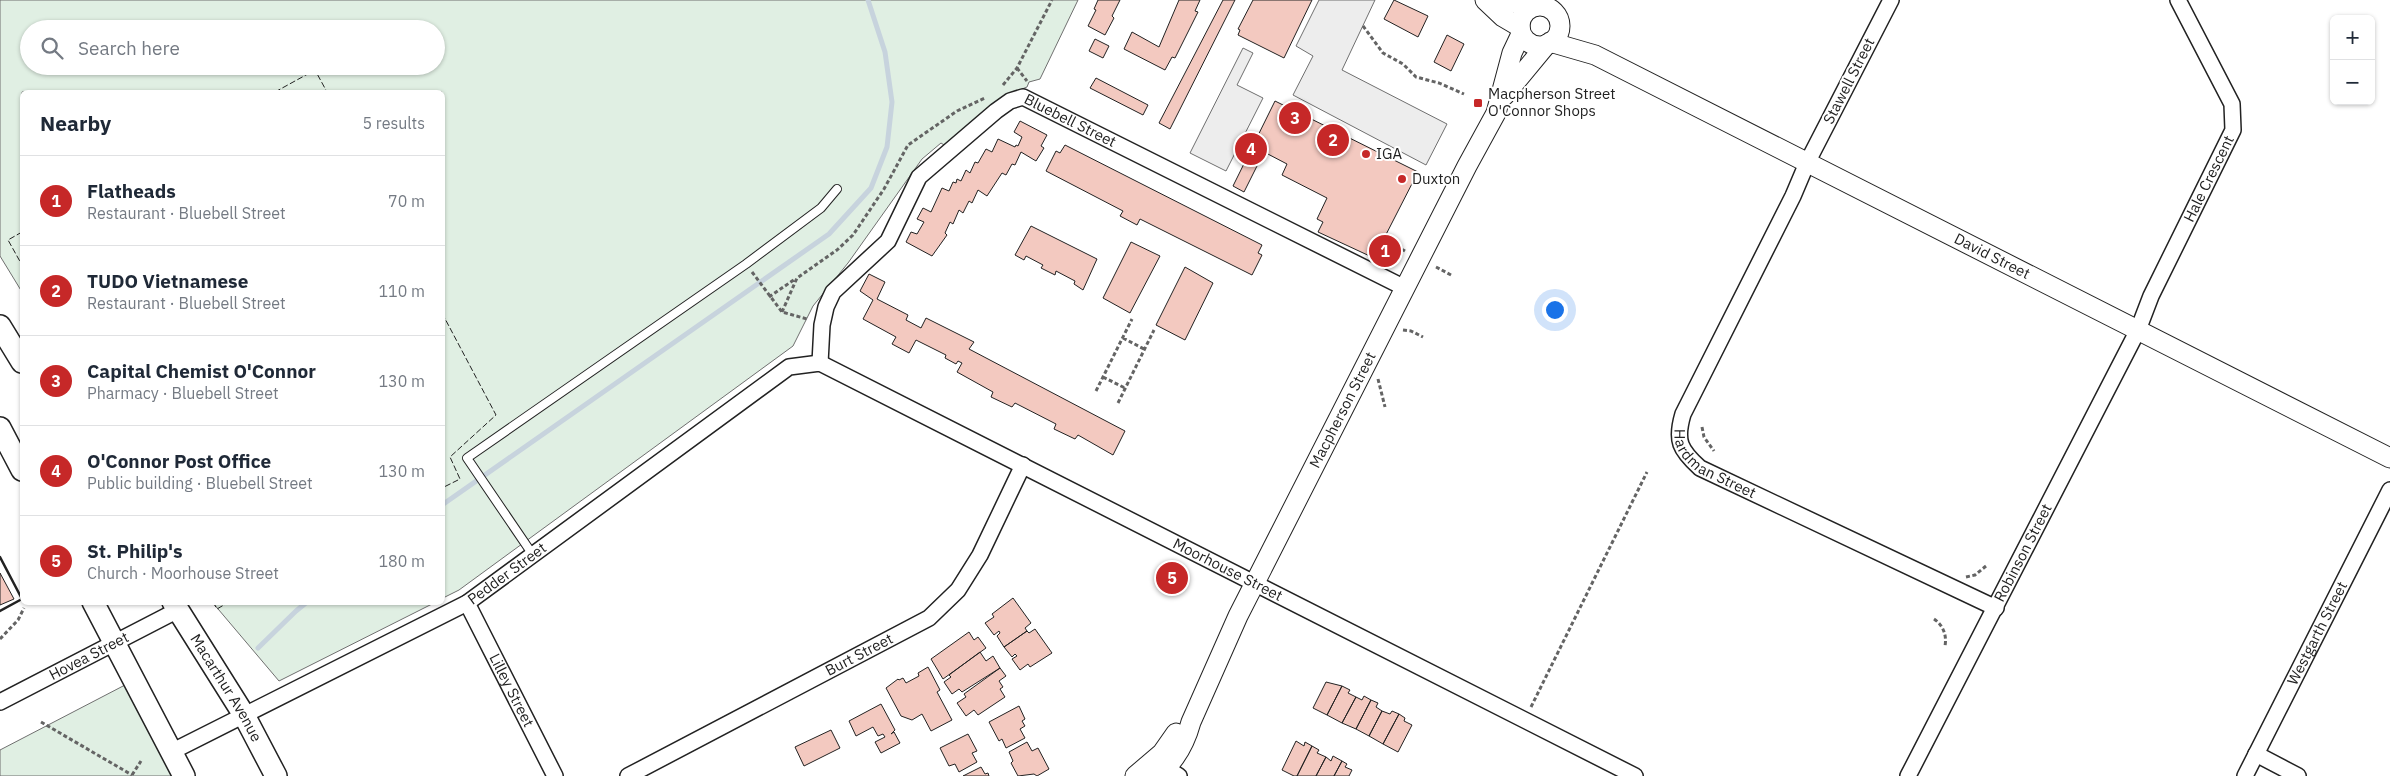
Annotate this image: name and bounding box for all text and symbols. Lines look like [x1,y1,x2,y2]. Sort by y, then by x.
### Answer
map controls [2330,15,2375,105]
button: + [2330,15,2375,60]
search box [20,20,445,75]
icon: search [38,34,66,62]
street label: Stawell Street [1819,34,1878,127]
text: Search here [78,36,180,60]
button: − [2330,60,2375,105]
place label: Macpherson Street O'Connor Shops [1488,84,1616,120]
street label: Bluebell Street [1021,89,1119,151]
marker: Macpherson Street O'Connor Shops [1472,97,1484,109]
pin: 3 [1279,99,1311,137]
text: Nearby [40,109,111,137]
text: 5 results [362,113,425,133]
pin: 2 [1317,121,1349,159]
pin: 4 [1235,130,1267,168]
street label: Hale Crescent [2179,132,2238,225]
place label: IGA [1376,144,1402,163]
marker: IGA [1360,148,1372,160]
place label: Duxton [1412,169,1460,188]
marker: Duxton [1396,173,1408,185]
text: Flatheads [87,179,176,203]
text: 1 [51,191,61,211]
text: 70 m [388,191,425,211]
text: Restaurant · Bluebell Street [87,203,286,223]
street label: David Street [1951,229,2033,283]
pin: 1 [1369,232,1401,270]
text: TUDO Vietnamese [87,269,248,293]
text: 2 [51,281,61,301]
text: 110 m [378,281,425,301]
text: Restaurant · Bluebell Street [87,293,286,313]
your location [1542,297,1568,323]
street label: Macpherson Street [1305,349,1380,471]
text: Capital Chemist O'Connor [87,359,316,383]
text: 3 [51,371,61,391]
text: 130 m [378,371,425,391]
text: Pharmacy · Bluebell Street [87,383,279,403]
street label: Hardman Street [1670,429,1759,502]
text: O'Connor Post Office [87,449,271,473]
text: 4 [51,461,61,481]
text: 130 m [378,461,425,481]
text: Public building · Bluebell Street [87,473,313,493]
street label: Robinson Street [1989,500,2056,605]
street label: Moorhouse Street [1170,534,1286,605]
street label: Pedder Street [464,538,550,608]
text: St. Philip's [87,539,183,563]
text: 5 [51,551,61,571]
text: 180 m [378,551,425,571]
pin: 5 [1156,559,1188,597]
text: Church · Moorhouse Street [87,563,279,583]
street label: Westgarth Street [2283,578,2351,688]
street label: Hovea Street [46,627,132,684]
street label: Burt Street [822,629,896,680]
street label: Macarthur Avenue [186,630,266,745]
street label: Lilley Street [485,650,538,730]

